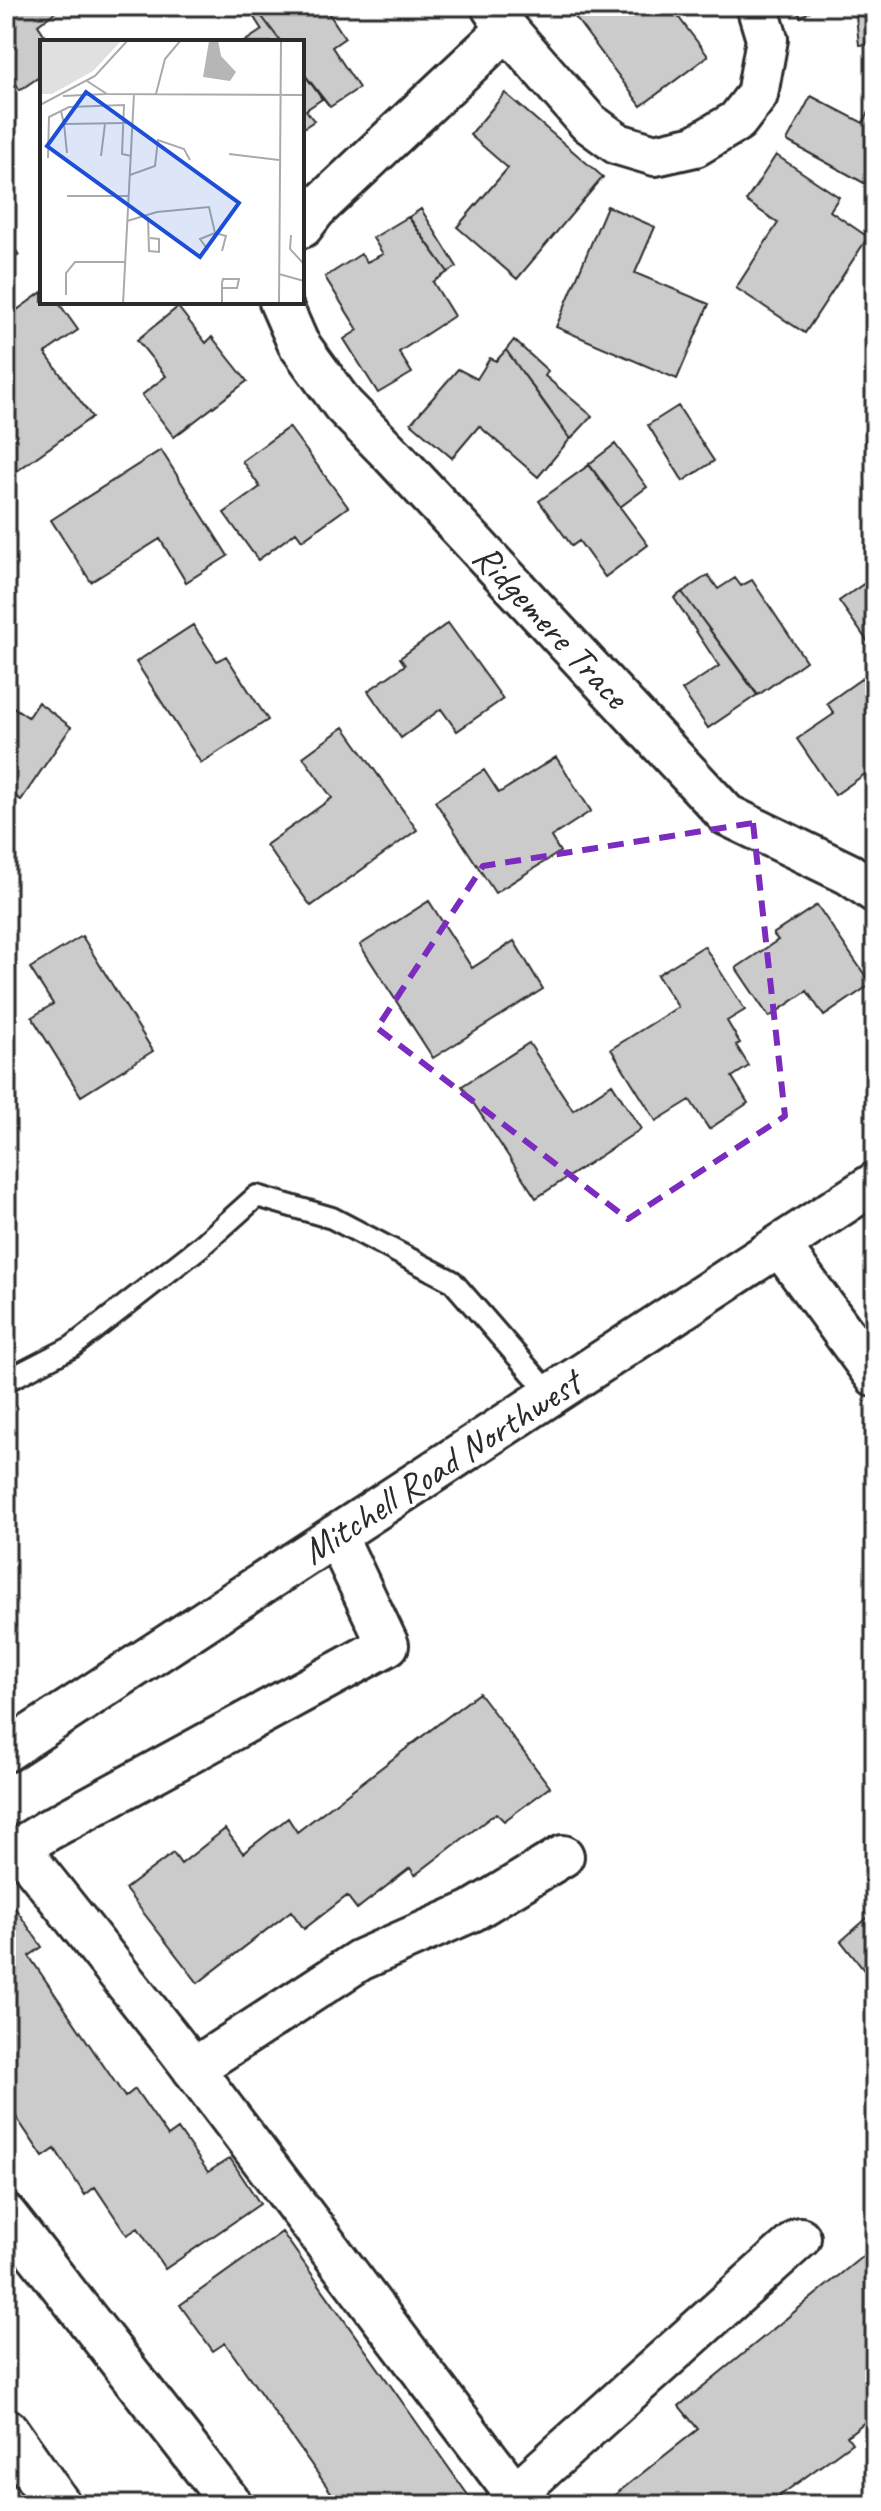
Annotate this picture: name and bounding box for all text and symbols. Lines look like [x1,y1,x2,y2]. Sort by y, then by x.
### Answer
inset map [40,40,304,304]
street label: Ridgemere Trace [463,534,641,720]
street label: Mitchell Road Northwest [293,1357,594,1575]

